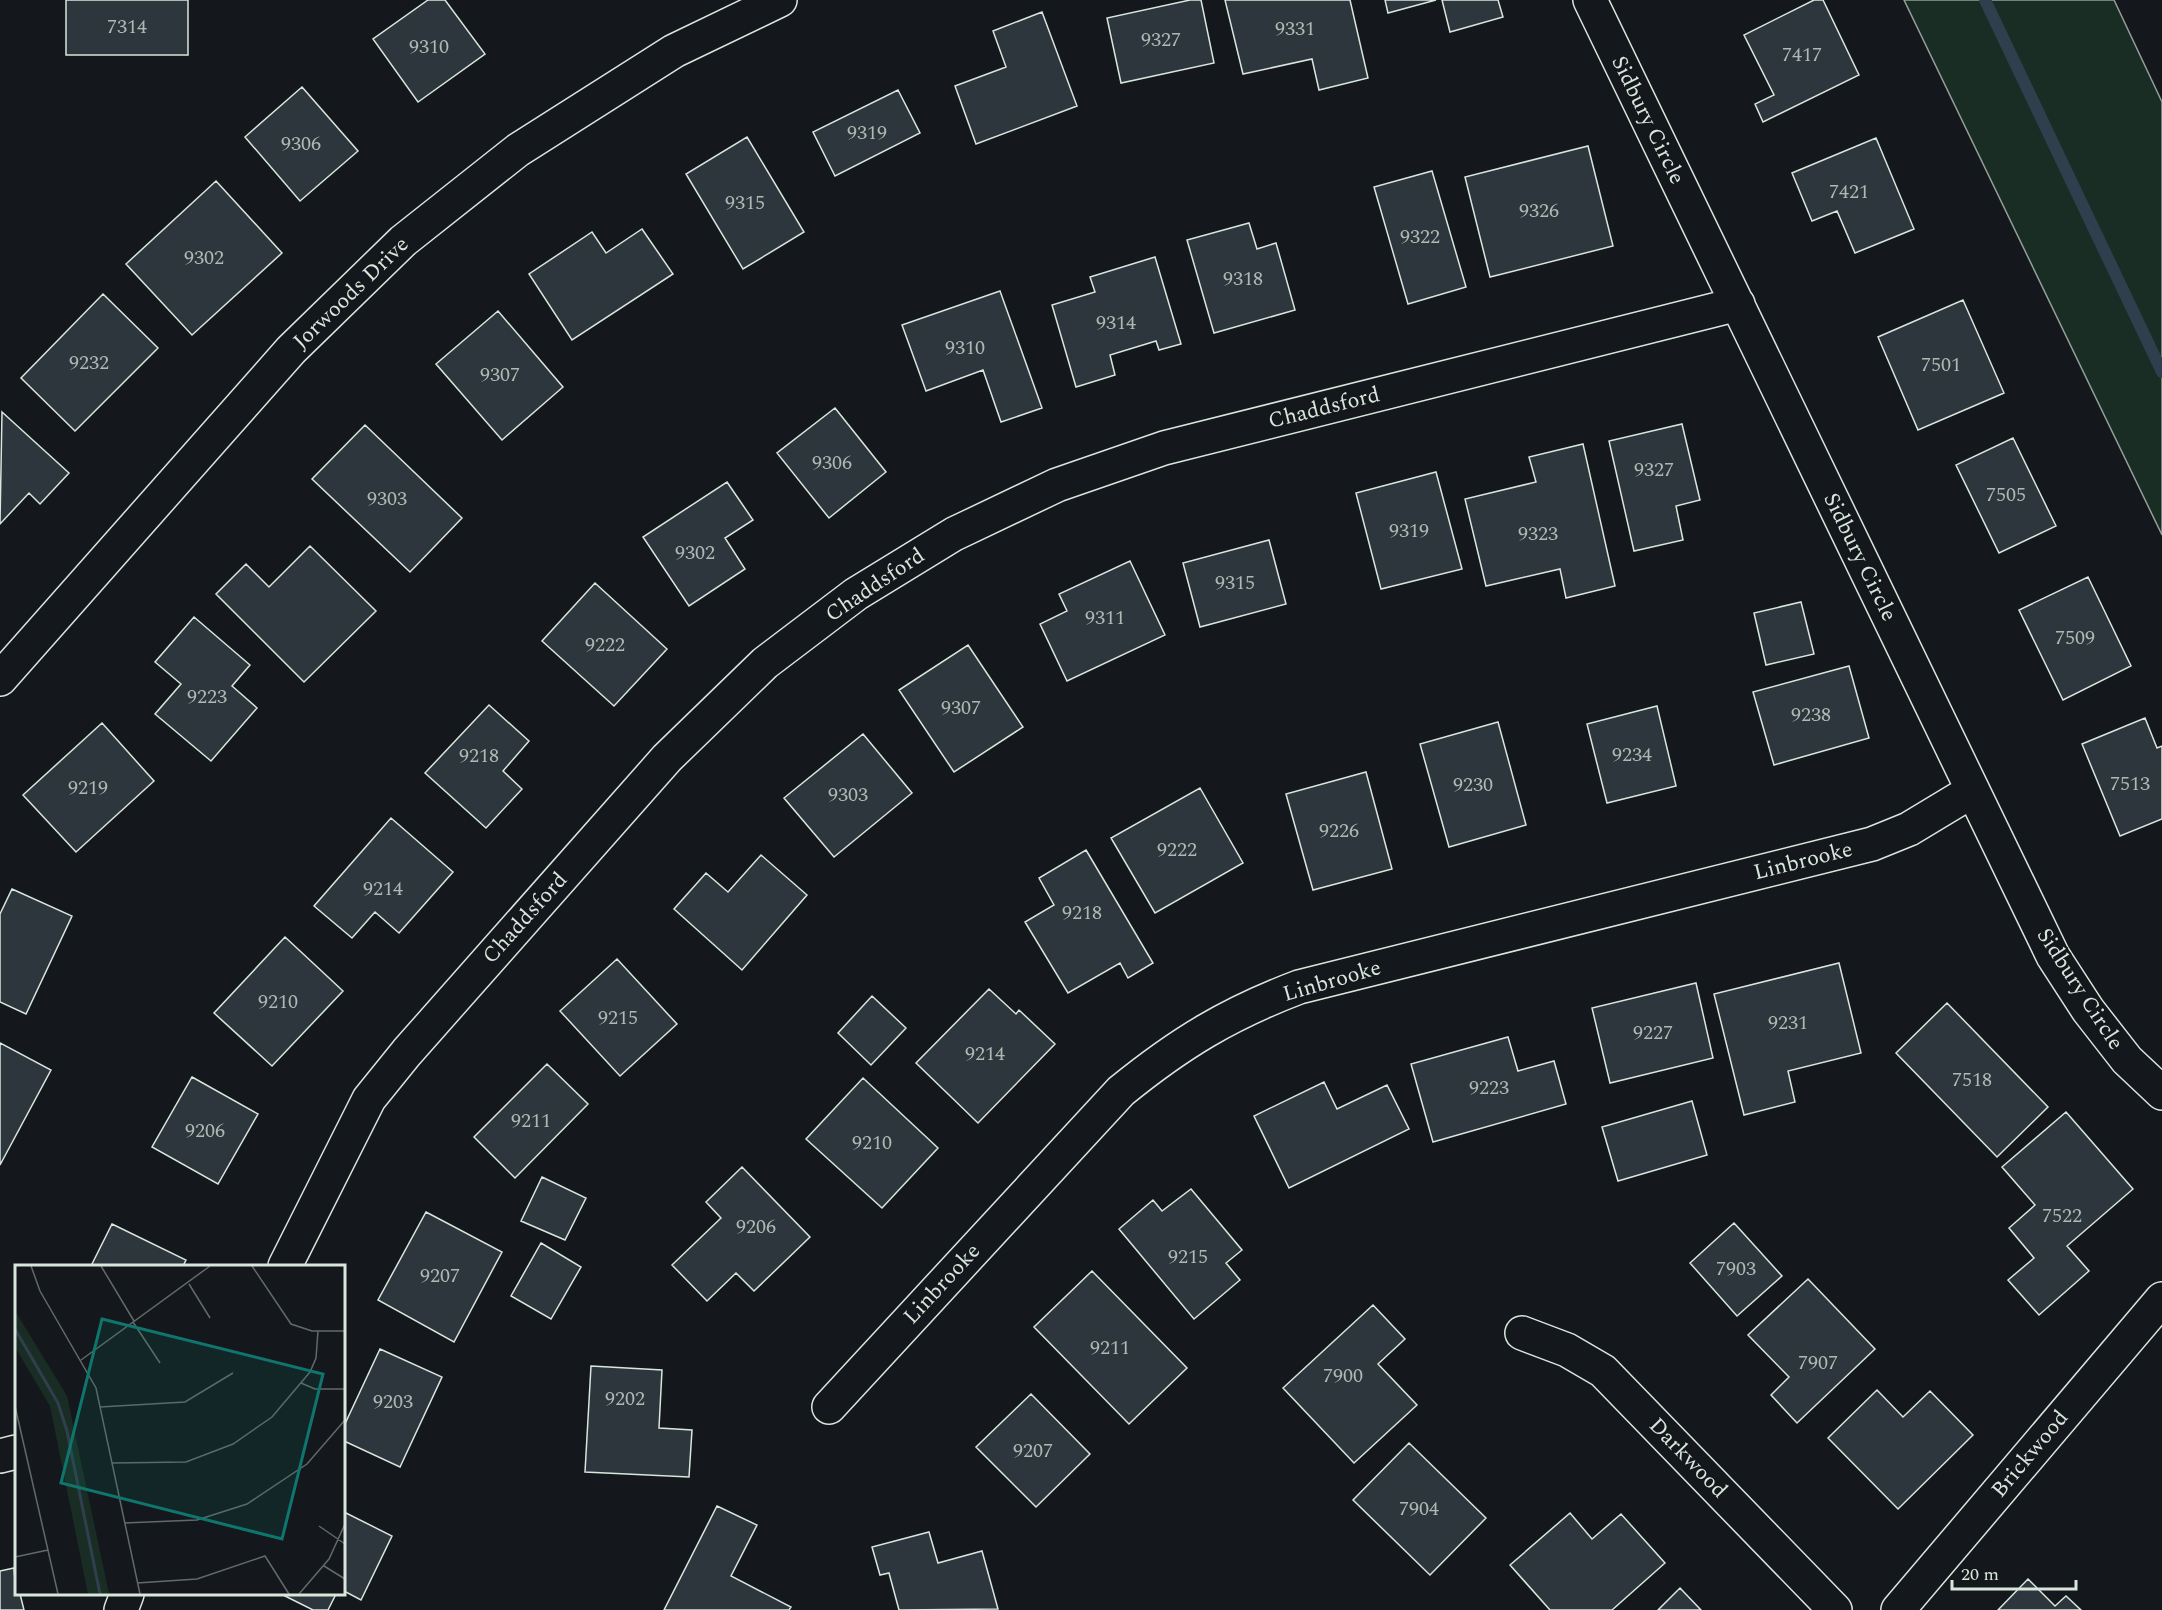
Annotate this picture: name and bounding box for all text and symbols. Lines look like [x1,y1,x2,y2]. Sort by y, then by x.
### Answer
house number: 7314 [107,12,147,42]
house number: 9331 [1275,14,1315,44]
house number: 9327 [1141,25,1181,55]
house number: 9310 [409,32,449,62]
house number: 7417 [1782,40,1822,70]
street label: Sidbury Circle [1603,50,1693,190]
house number: 9319 [847,118,887,148]
house number: 9306 [281,129,321,159]
house number: 7421 [1829,177,1869,207]
house number: 9315 [725,188,765,218]
house number: 9326 [1519,196,1559,226]
house number: 9322 [1400,222,1440,252]
street label: Jorwoods Drive [285,229,417,357]
house number: 9302 [184,243,224,273]
house number: 9318 [1223,264,1263,294]
house number: 9314 [1096,308,1136,338]
house number: 9310 [945,333,985,363]
house number: 9232 [69,348,109,378]
house number: 7501 [1921,350,1961,380]
house number: 9307 [480,360,520,390]
street label: Chaddsford [1265,378,1383,438]
house number: 9306 [812,448,852,478]
house number: 9327 [1634,455,1674,485]
house number: 7505 [1986,480,2026,510]
house number: 9303 [367,484,407,514]
street label: Sidbury Circle [1815,487,1905,627]
house number: 9319 [1389,516,1429,546]
house number: 9323 [1518,519,1558,549]
house number: 9302 [675,538,715,568]
street label: Chaddsford [819,539,931,631]
house number: 9315 [1215,568,1255,598]
house number: 9311 [1085,603,1125,633]
house number: 7509 [2055,623,2095,653]
house number: 9222 [585,630,625,660]
house number: 9223 [187,682,227,712]
house number: 9307 [941,693,981,723]
house number: 9238 [1791,700,1831,730]
house number: 9234 [1612,740,1652,770]
house number: 9218 [459,741,499,771]
house number: 7513 [2110,769,2150,799]
house number: 9230 [1453,770,1493,800]
house number: 9219 [68,773,108,803]
house number: 9303 [828,780,868,810]
house number: 9226 [1319,816,1359,846]
street label: Linbrooke [1750,833,1856,889]
house number: 9222 [1157,835,1197,865]
street label: Chaddsford [475,865,575,971]
house number: 9214 [363,874,403,904]
house number: 9218 [1062,898,1102,928]
street label: Sidbury Circle [2028,921,2132,1057]
street label: Linbrooke [1279,951,1385,1011]
house number: 9210 [258,987,298,1017]
house number: 9215 [598,1003,638,1033]
house number: 9231 [1768,1008,1808,1038]
house number: 9227 [1633,1018,1673,1048]
house number: 9214 [965,1039,1005,1069]
house number: 7518 [1952,1065,1992,1095]
house number: 9223 [1469,1073,1509,1103]
house number: 9211 [511,1106,551,1136]
house number: 9206 [185,1116,225,1146]
house number: 9210 [852,1128,892,1158]
house number: 7522 [2042,1201,2082,1231]
house number: 9206 [736,1212,776,1242]
street label: Linbrooke [896,1236,988,1332]
house number: 9215 [1168,1242,1208,1272]
house number: 7903 [1716,1254,1756,1284]
house number: 9207 [420,1261,460,1291]
inset map [15,1265,345,1595]
house number: 9211 [1090,1333,1130,1363]
house number: 7907 [1798,1348,1838,1378]
house number: 7900 [1323,1361,1363,1391]
house number: 9202 [605,1384,645,1414]
house number: 9203 [373,1387,413,1417]
street label: Brickwood [1983,1403,2077,1505]
street label: Darkwood [1641,1410,1735,1506]
house number: 9207 [1013,1436,1053,1466]
house number: 7904 [1399,1494,1439,1524]
scale bar [1952,1553,2076,1591]
text: 20 m [1961,1561,1999,1588]

